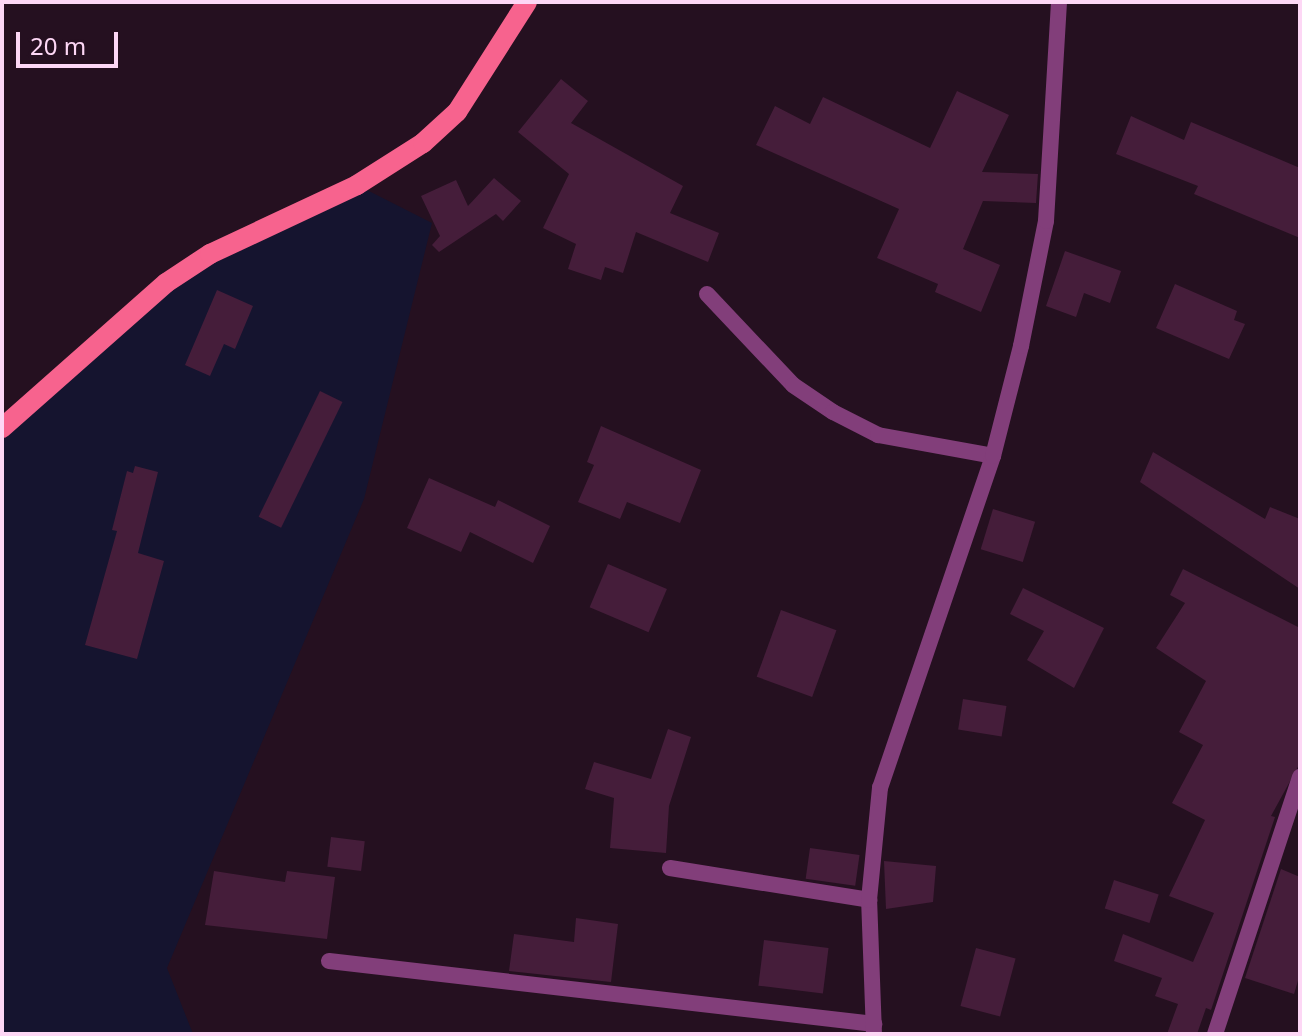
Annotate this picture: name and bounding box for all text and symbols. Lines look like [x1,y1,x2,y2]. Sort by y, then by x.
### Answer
scale bar [20,16,122,66]
text: 20 m [30,29,86,62]

